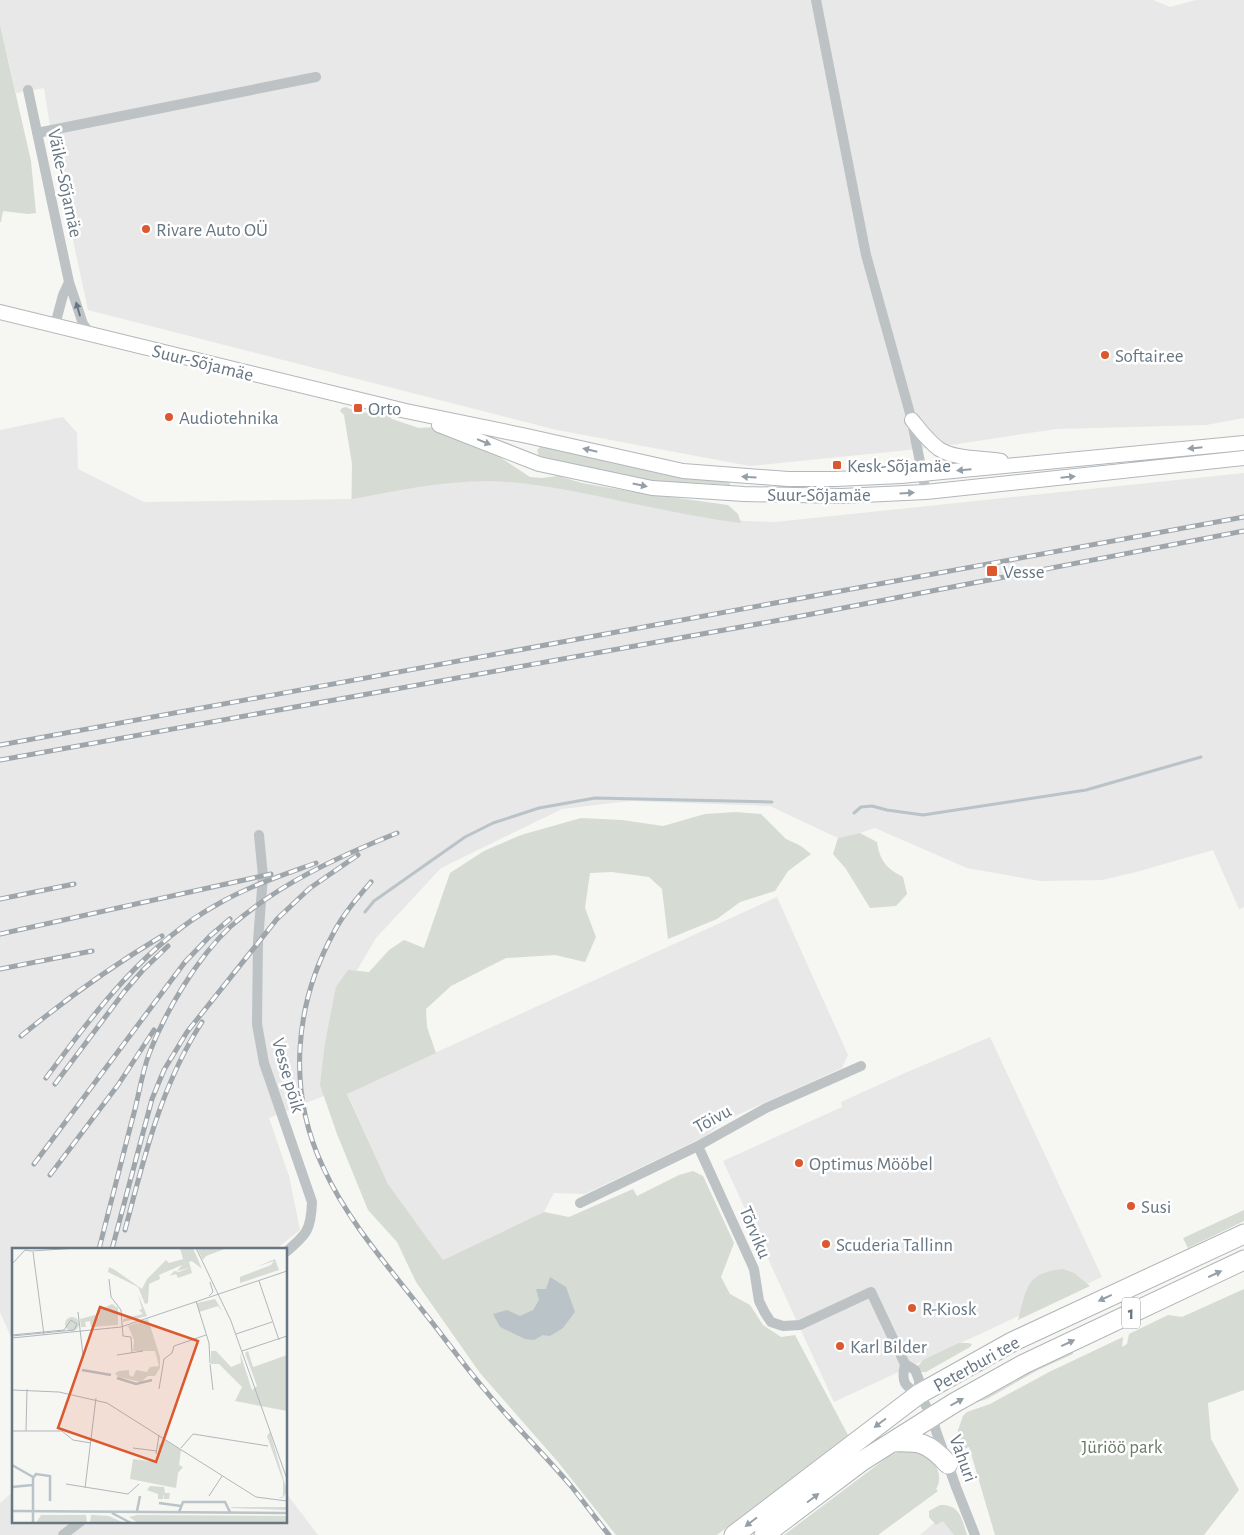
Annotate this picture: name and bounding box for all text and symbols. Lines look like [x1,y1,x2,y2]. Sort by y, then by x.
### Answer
street label: Väike-Sõjamäe [44,127,85,239]
place label: Rivare Auto OÜ [156,220,268,240]
marker: Rivare Auto OÜ [140,223,152,235]
one-way arrow [74,302,82,317]
street label: Suur-Sõjamäe [150,342,255,385]
place label: Softair.ee [1115,347,1183,366]
marker: Softair.ee [1099,349,1111,361]
place label: Orto [368,400,401,419]
marker: Orto [352,402,364,414]
place label: Audiotehnika [179,409,279,428]
marker: Audiotehnika [163,411,175,423]
one-way arrow [476,439,491,447]
one-way arrow [1187,444,1203,452]
one-way arrow [582,446,597,454]
place label: Kesk-Sõjamäe [847,457,951,476]
marker: Kesk-Sõjamäe [831,459,843,471]
one-way arrow [956,466,972,474]
one-way arrow [741,472,757,480]
one-way arrow [1061,473,1077,481]
one-way arrow [632,482,648,490]
street label: Suur-Sõjamäe [767,486,871,505]
one-way arrow [899,489,915,497]
place label: Vesse [1003,563,1044,582]
marker: Vesse [985,564,999,578]
street label: Vesse põik [268,1036,307,1115]
street label: Tõivu [691,1101,735,1137]
place label: Optimus Mööbel [809,1155,933,1174]
marker: Optimus Mööbel [793,1157,805,1169]
place label: Susi [1141,1198,1171,1217]
marker: Susi [1125,1200,1137,1212]
street label: Tõrviku [735,1204,774,1262]
place label: Scuderia Tallinn [836,1236,953,1255]
marker: Scuderia Tallinn [820,1238,832,1250]
inset map [12,1248,288,1522]
one-way arrow [1208,1270,1222,1278]
one-way arrow [1098,1295,1112,1303]
road number: 1 [1122,1298,1140,1329]
place label: R-Kiosk [922,1300,977,1319]
marker: R-Kiosk [906,1302,918,1314]
street label: Peterburi tee [931,1333,1023,1396]
place label: Karl Bilder [850,1338,927,1357]
one-way arrow [1061,1339,1075,1347]
marker: Karl Bilder [834,1340,846,1352]
one-way arrow [950,1397,963,1406]
one-way arrow [874,1418,887,1429]
street label: Vahuri [945,1432,980,1485]
park label: Jüriöö park [1082,1438,1163,1457]
one-way arrow [806,1493,820,1503]
one-way arrow [745,1516,758,1527]

